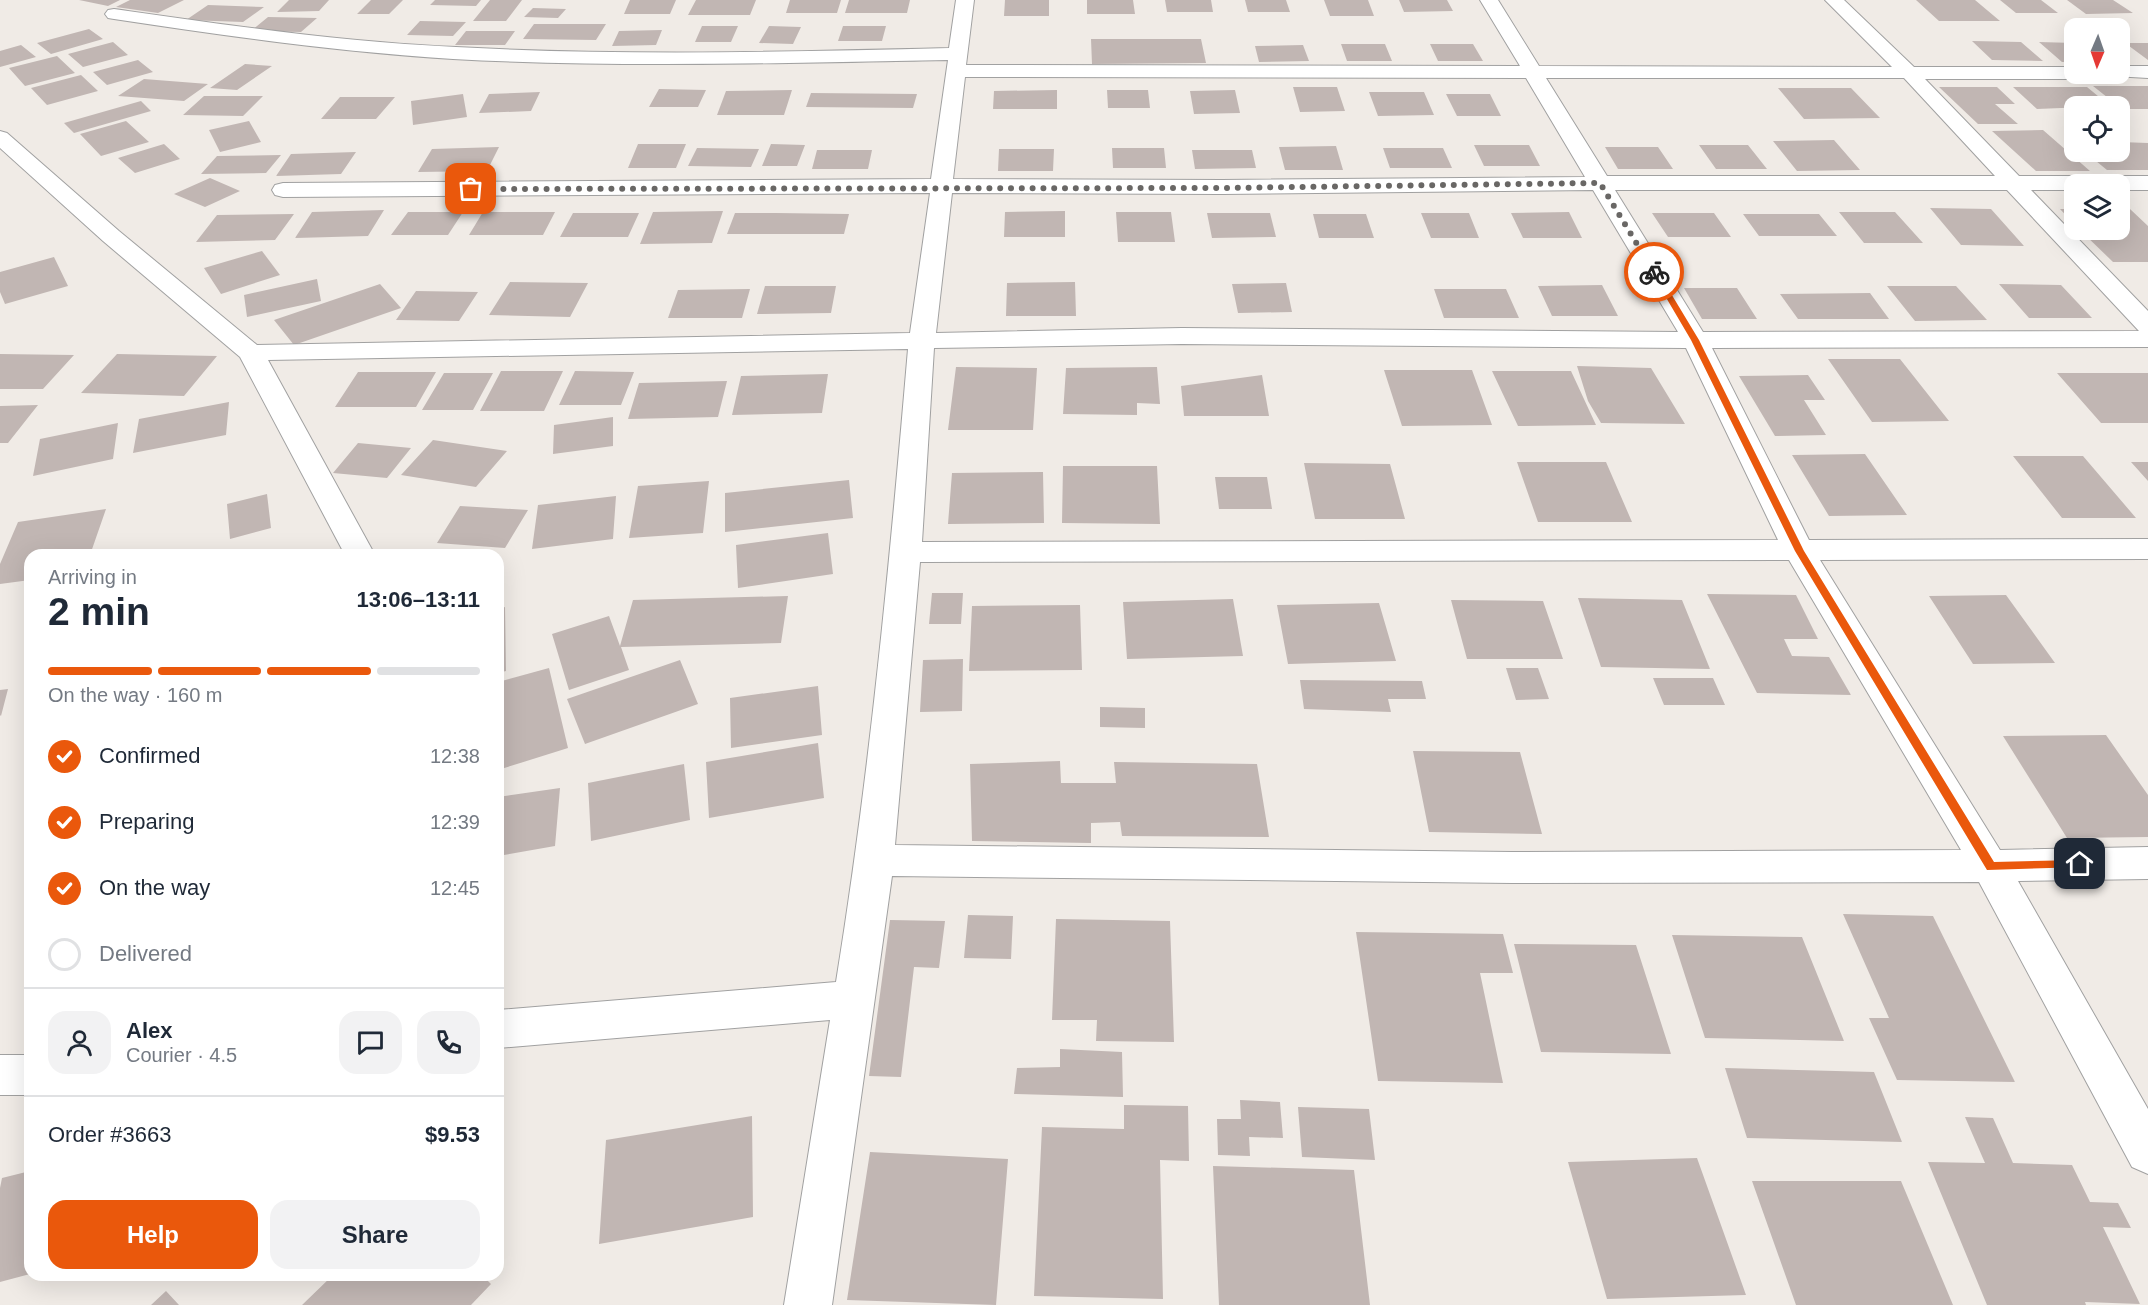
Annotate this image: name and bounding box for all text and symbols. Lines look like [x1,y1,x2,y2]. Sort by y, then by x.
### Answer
north arrow [2064,18,2130,84]
map controls [2064,18,2130,240]
button: locate [2064,96,2130,162]
pin [445,163,496,214]
icon: bag [454,172,487,205]
button: layers [2064,174,2130,240]
courier [1624,242,1684,302]
icon: bike [1638,256,1671,289]
text: Arriving in [48,566,137,588]
text: 13:06–13:11 [356,587,480,612]
text: 2 min [48,590,150,633]
text: On the way · 160 m [48,684,223,706]
icon: check [48,740,81,773]
text: Confirmed [99,743,200,768]
text: 12:38 [430,745,480,767]
icon: check [48,806,81,839]
text: Preparing [99,809,194,834]
text: 12:39 [430,811,480,833]
pin [2054,838,2105,889]
icon: home [2063,847,2096,880]
icon: check [48,872,81,905]
text: On the way [99,875,210,900]
text: 12:45 [430,877,480,899]
text: Delivered [99,941,192,966]
button: person [48,1011,111,1074]
button: chat [339,1011,402,1074]
button: phone [417,1011,480,1074]
text: Alex [126,1018,172,1043]
text: Courier · 4.5 [126,1044,237,1066]
text: Order #3663 [48,1122,172,1147]
text: $9.53 [425,1122,480,1147]
button: Help [48,1200,258,1269]
button: Share [270,1200,480,1269]

